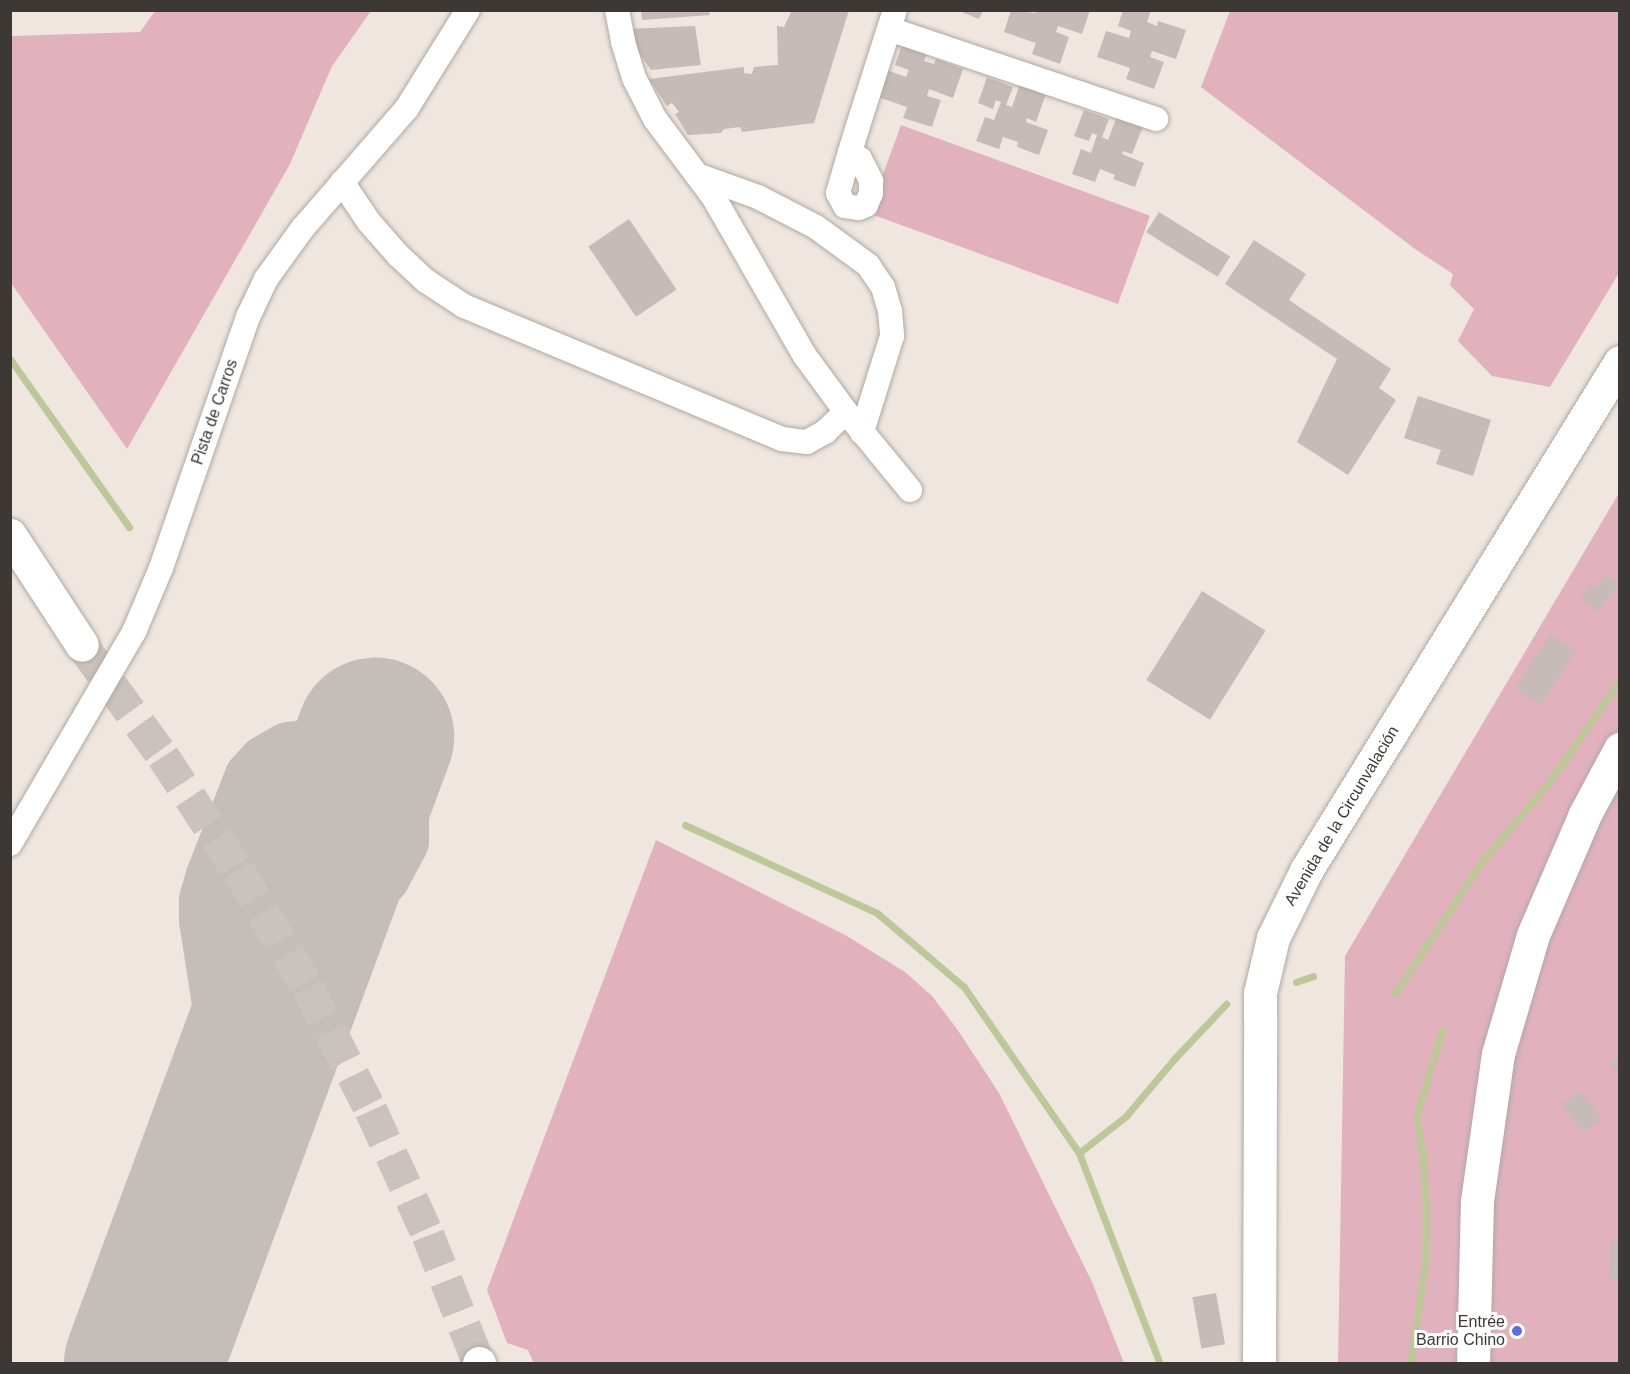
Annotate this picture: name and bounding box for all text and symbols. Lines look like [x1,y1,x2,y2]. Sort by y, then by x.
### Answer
street label: Pista de Carros [188,357,242,467]
street label: Avenida de la Circunvalación [1281,723,1403,909]
place label: Entrée Barrio Chino [1416,1312,1505,1350]
marker: Entrée Barrio Chino [1510,1324,1524,1338]

